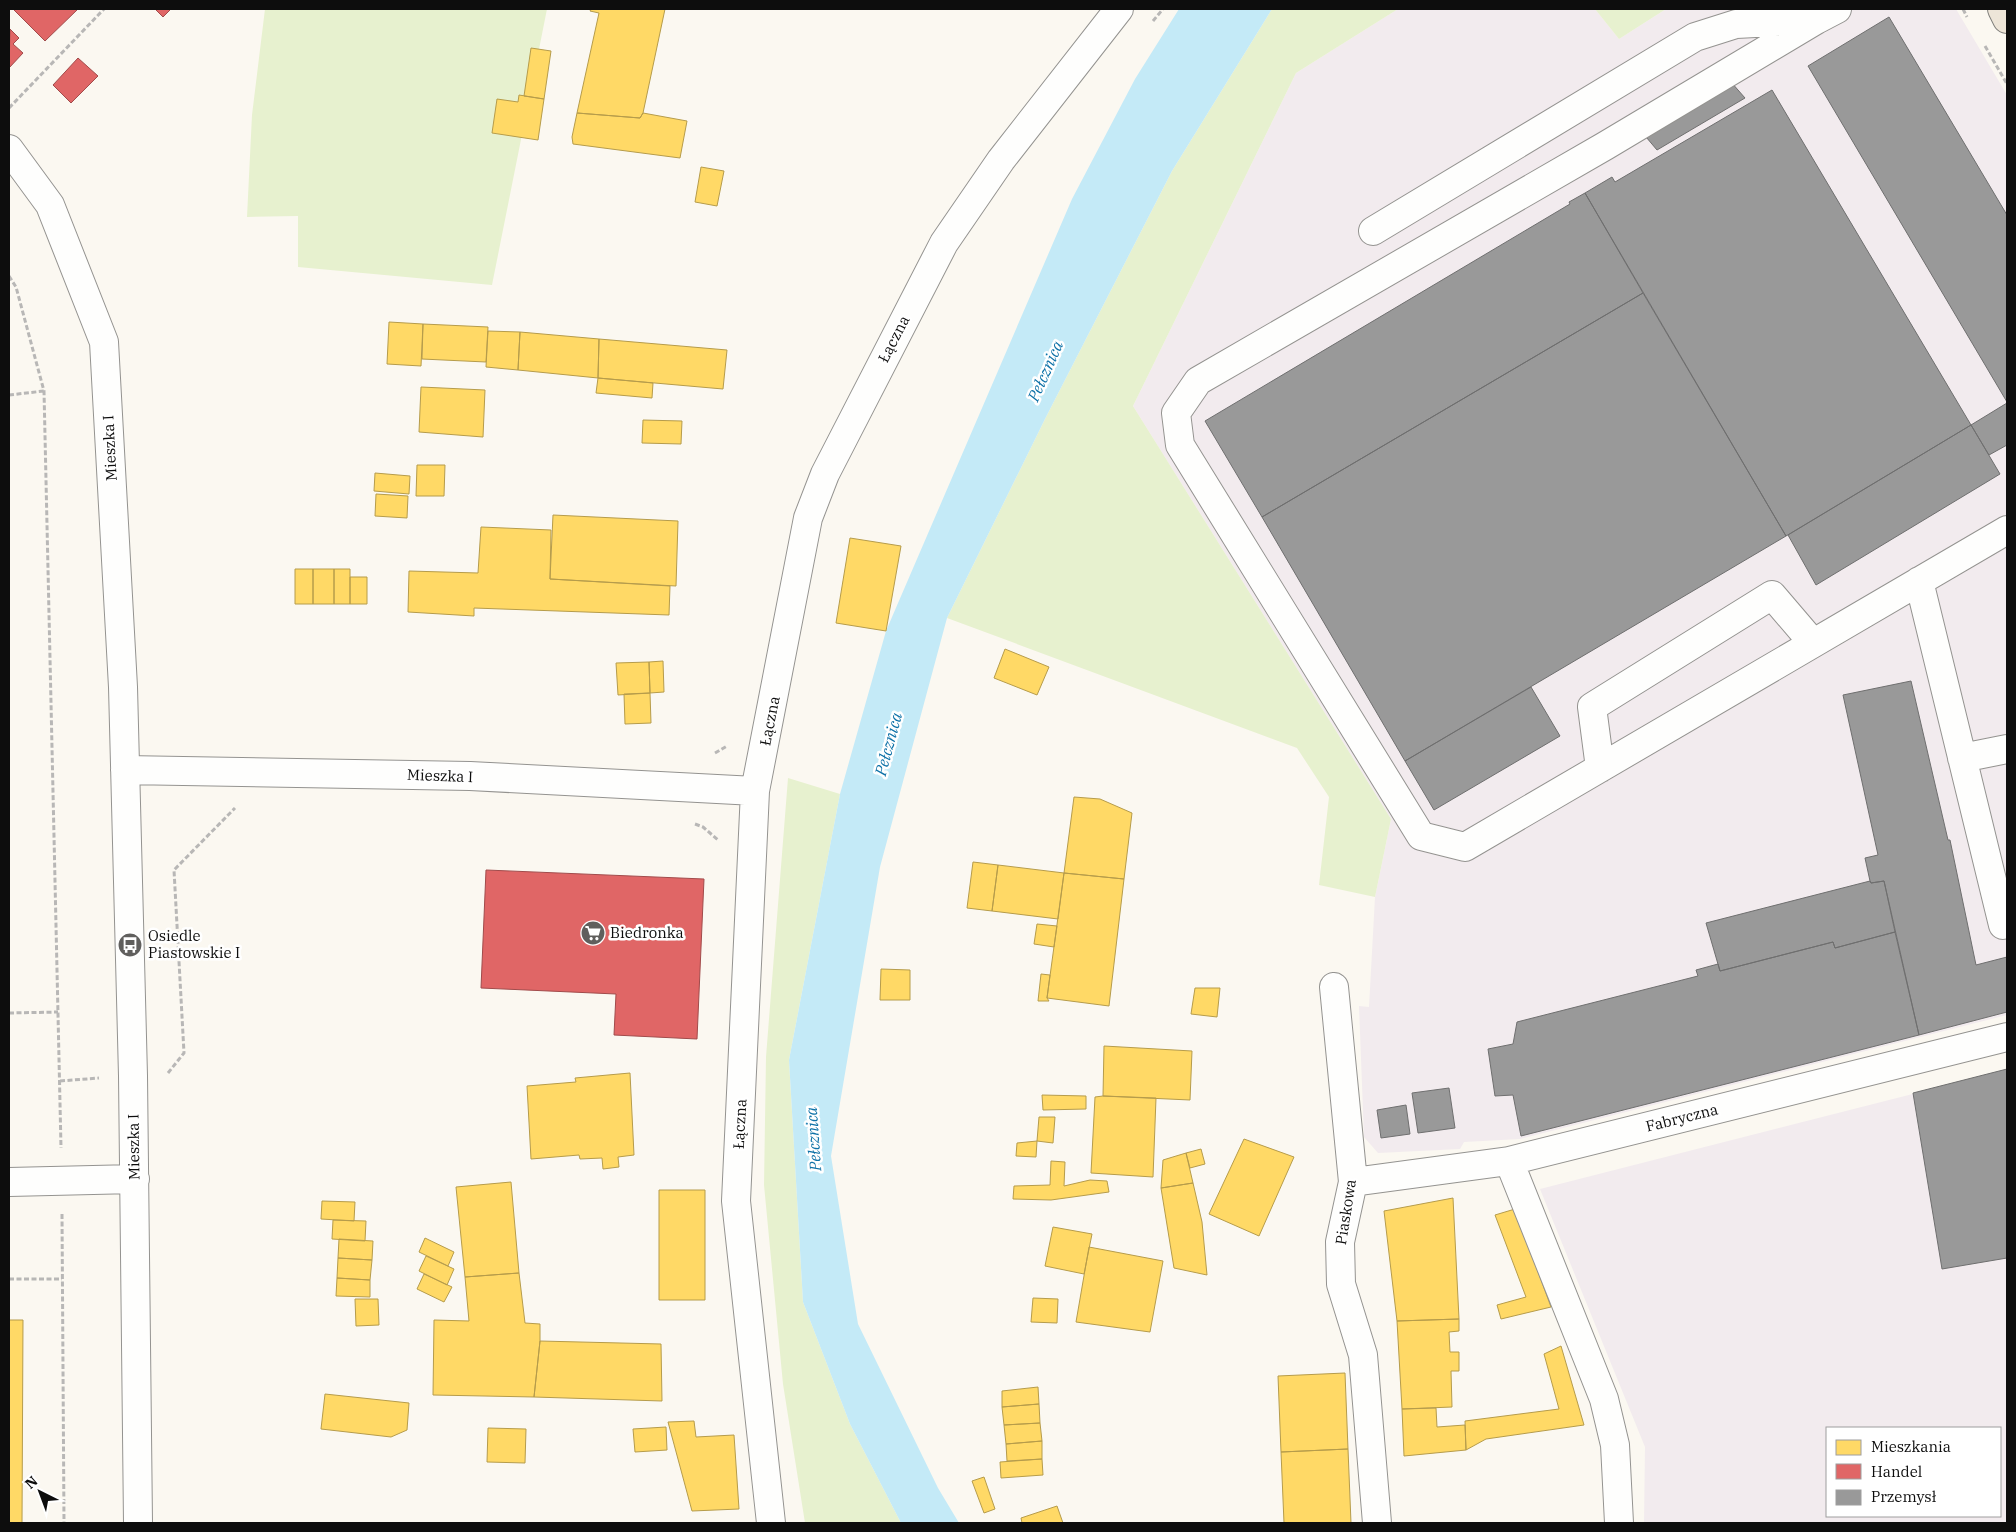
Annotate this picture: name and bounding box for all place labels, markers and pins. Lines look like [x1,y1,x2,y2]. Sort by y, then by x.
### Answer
supermarket icon: Biedronka [580,920,606,946]
place label: Biedronka [610,923,684,942]
place label: Osiedle Piastowskie I [148,926,240,962]
bus stop icon: Osiedle Piastowskie I [117,932,143,958]

